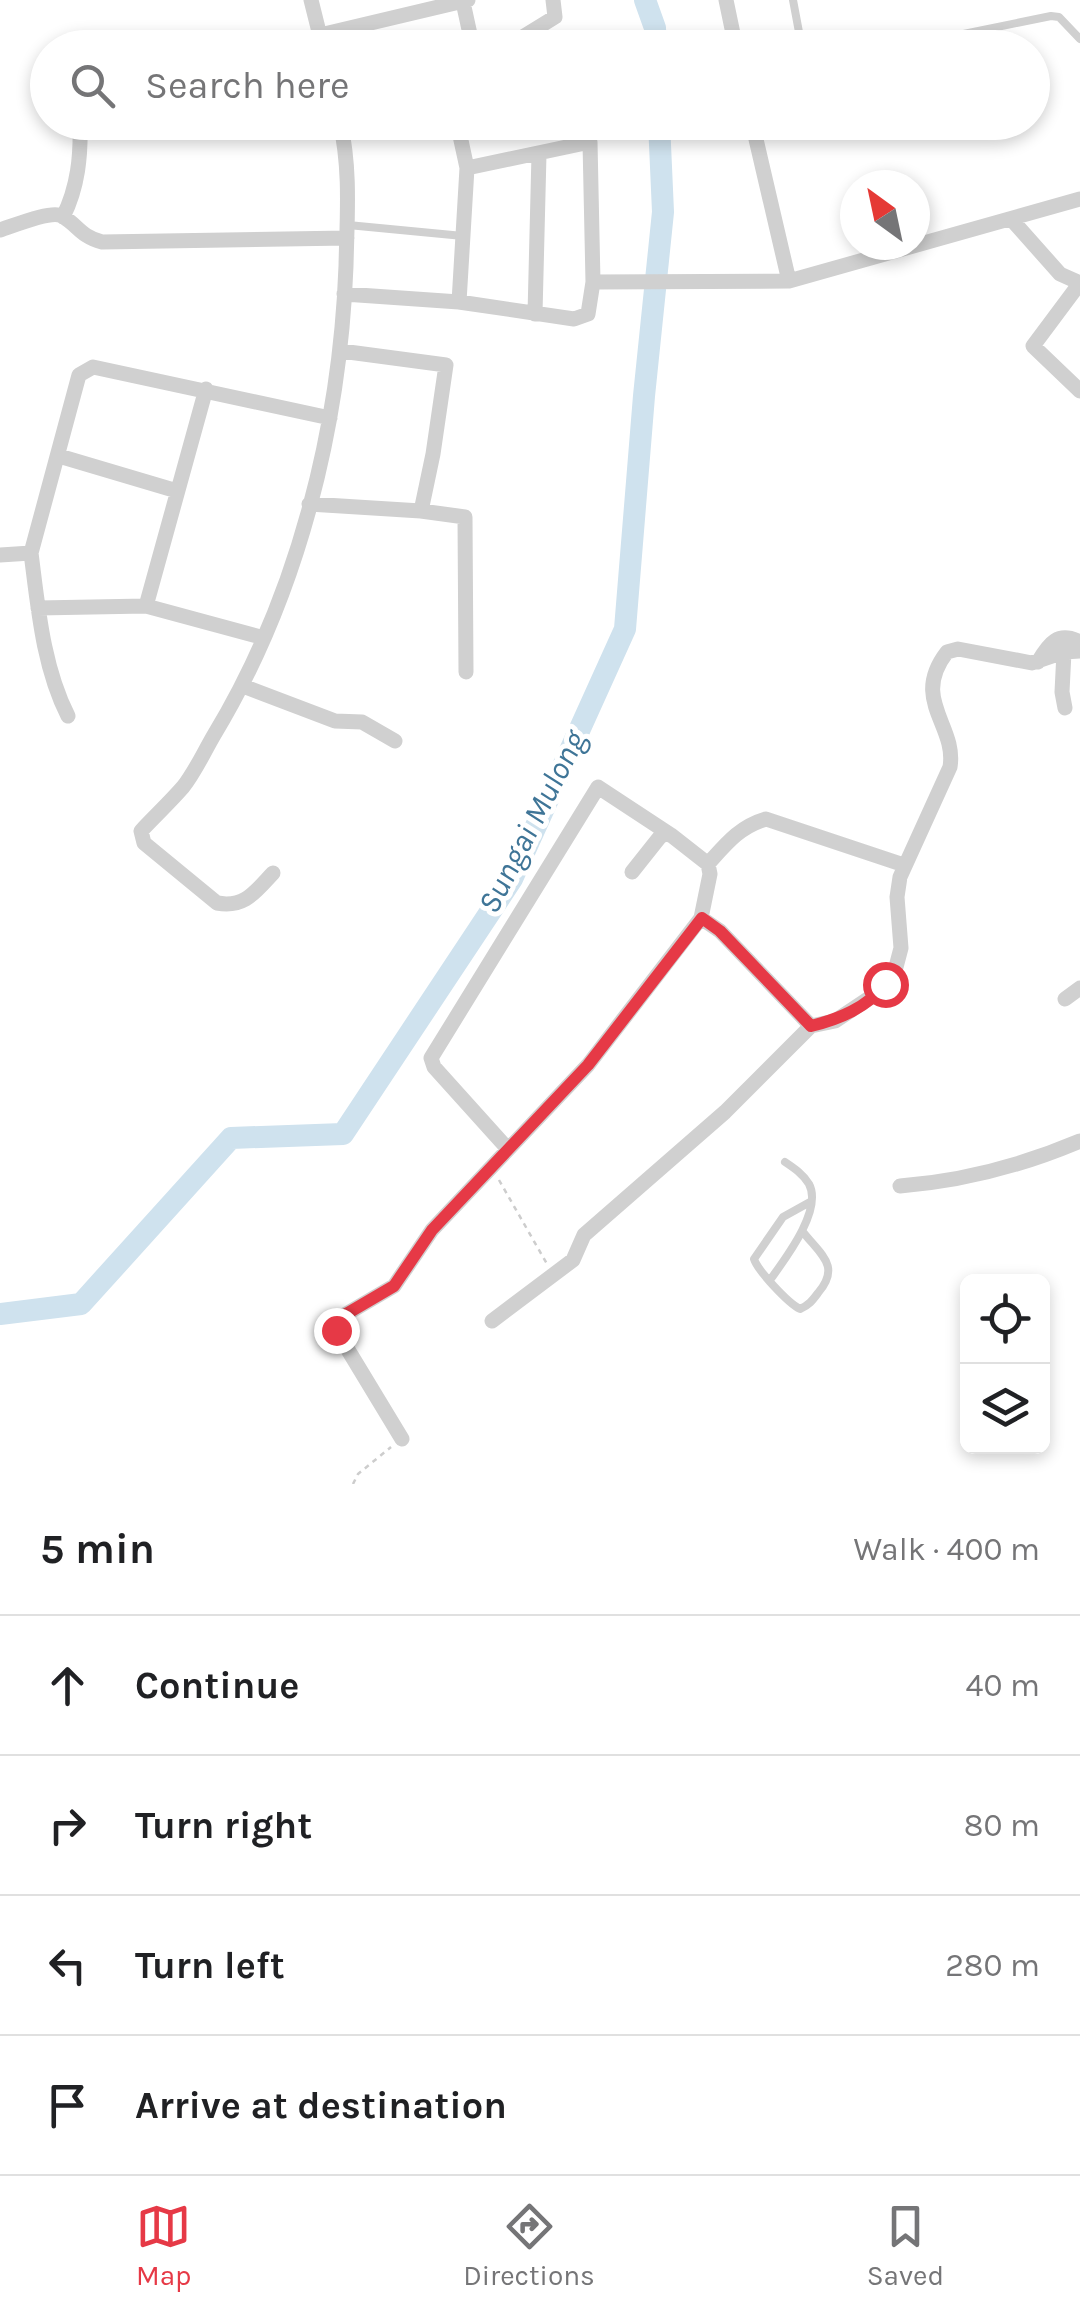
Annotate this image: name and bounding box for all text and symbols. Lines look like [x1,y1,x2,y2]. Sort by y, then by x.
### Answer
search box [30,30,1050,140]
icon: search [65,58,120,113]
text: Search here [145,63,349,108]
north arrow [840,170,930,260]
water label: Sungai Mulong [470,723,595,919]
route start [863,962,909,1008]
map controls [960,1274,1050,1454]
button: locate [960,1274,1050,1364]
route end [314,1308,360,1354]
button: layers [960,1364,1050,1454]
text: 5 min [40,1524,155,1574]
text: Walk · 400 m [854,1531,1040,1568]
icon: ahead [40,1658,95,1713]
text: Continue [135,1663,299,1708]
text: 40 m [966,1667,1040,1704]
icon: right [40,1798,95,1853]
text: Turn right [135,1803,312,1848]
text: 80 m [964,1807,1040,1844]
icon: left [40,1938,95,1993]
text: Turn left [135,1943,285,1988]
text: 280 m [945,1947,1040,1984]
icon: arrive [40,2078,95,2133]
text: Arrive at destination [135,2083,507,2128]
tab: Map [136,2199,191,2292]
tab: Directions [463,2199,595,2292]
tab: Saved [867,2199,944,2292]

